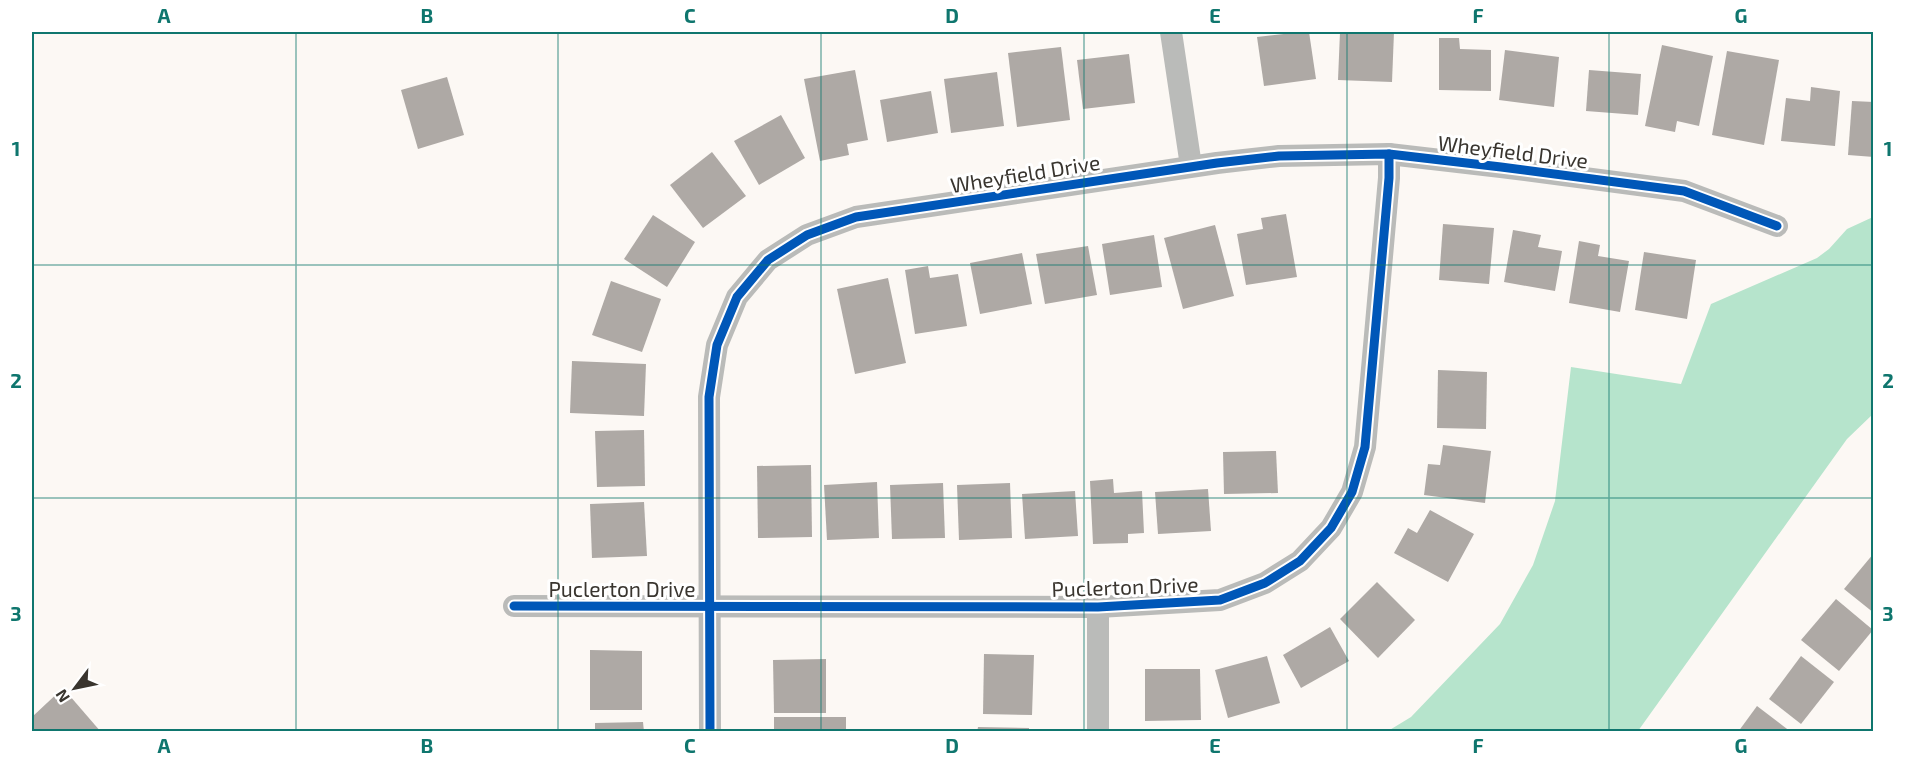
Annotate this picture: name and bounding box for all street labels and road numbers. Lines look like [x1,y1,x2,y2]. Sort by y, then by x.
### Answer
street label: Wheyfield Drive [1436,129,1590,173]
street label: Wheyfield Drive [948,149,1102,197]
street label: Puclerton Drive [1051,571,1199,601]
street label: Puclerton Drive [548,576,696,601]

